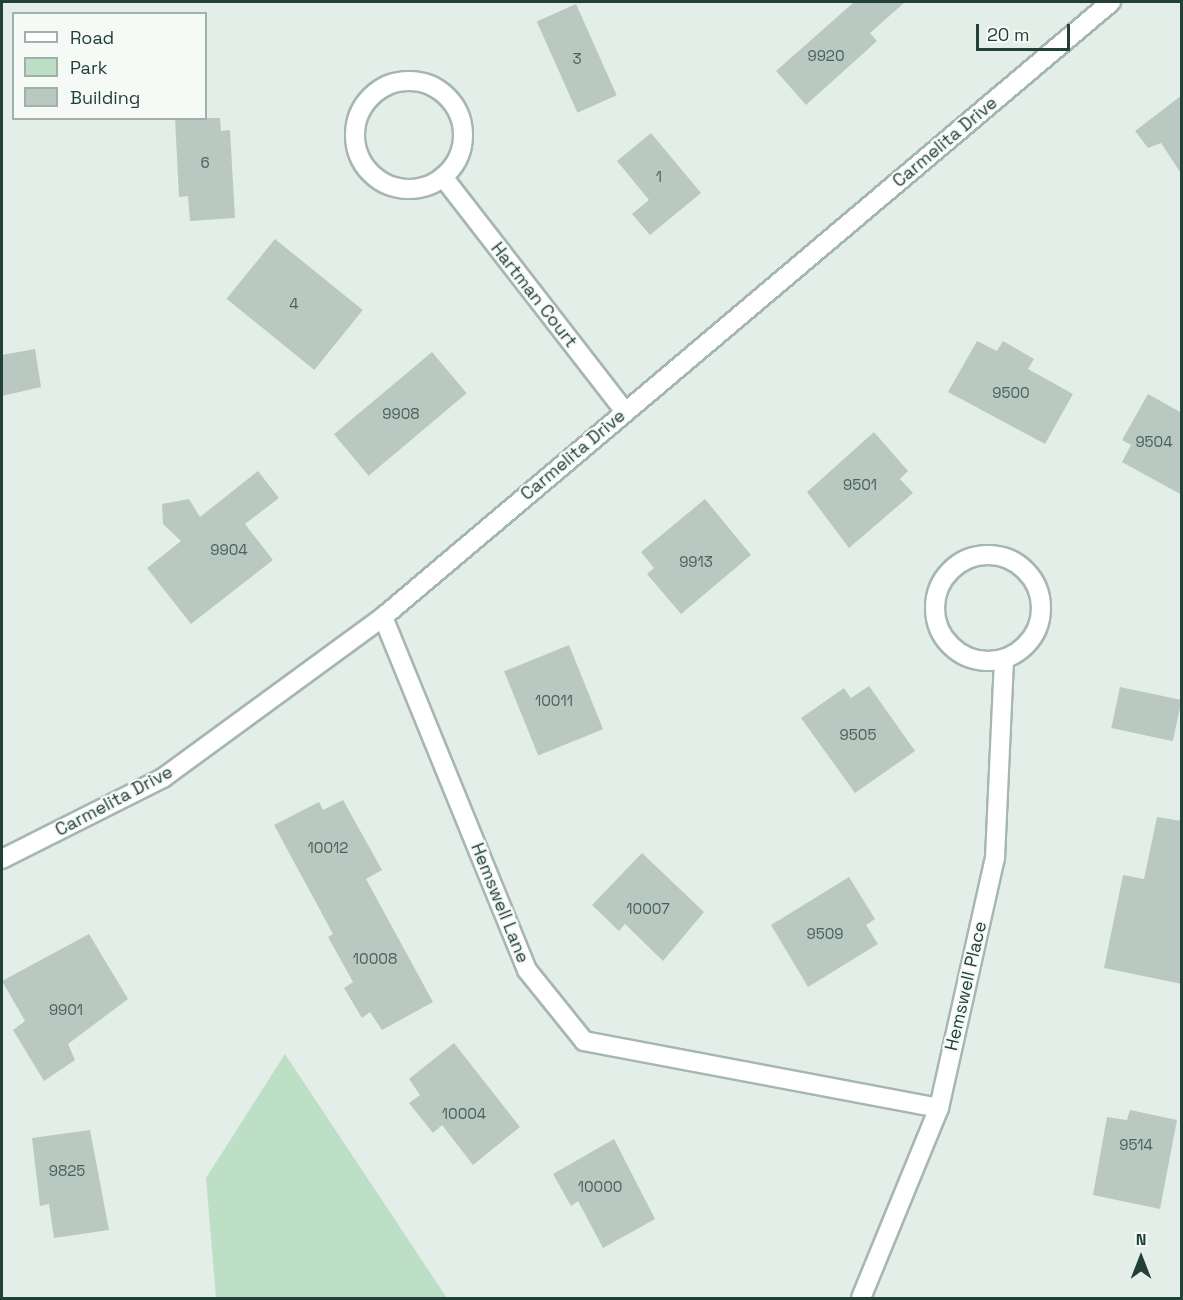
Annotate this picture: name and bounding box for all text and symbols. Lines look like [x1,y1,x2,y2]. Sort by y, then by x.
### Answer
legend [12,12,207,120]
scale bar [979,12,1074,50]
text: 20 m [987,23,1030,46]
text: Road [70,26,114,49]
house number: 9920 [807,47,845,65]
house number: 3 [572,50,582,68]
text: Park [70,56,107,79]
text: Building [70,86,140,109]
street label: Carmelita Drive [888,92,1002,192]
house number: 6 [200,154,210,172]
house number: 1 [656,168,662,186]
street label: Hartman Court [486,238,582,352]
house number: 4 [289,295,299,313]
house number: 9500 [992,384,1030,402]
house number: 9908 [382,405,420,423]
street label: Carmelita Drive [516,405,630,505]
house number: 9504 [1135,433,1173,451]
house number: 9501 [843,476,877,494]
house number: 9904 [210,541,248,559]
house number: 9913 [679,553,713,571]
house number: 10011 [535,692,573,710]
house number: 9505 [840,726,876,744]
street label: Carmelita Drive [52,761,176,841]
house number: 10012 [308,839,348,857]
street label: Hemswell Lane [466,840,534,966]
house number: 10007 [626,900,670,918]
street label: Hemswell Place [941,919,991,1053]
house number: 9509 [807,925,843,943]
house number: 10008 [353,950,397,968]
house number: 9901 [49,1001,83,1019]
house number: 10004 [442,1105,486,1123]
house number: 9514 [1119,1136,1153,1154]
house number: 9825 [49,1162,85,1180]
house number: 10000 [578,1178,622,1196]
north arrow [1111,1228,1171,1288]
text: N [1136,1229,1146,1250]

